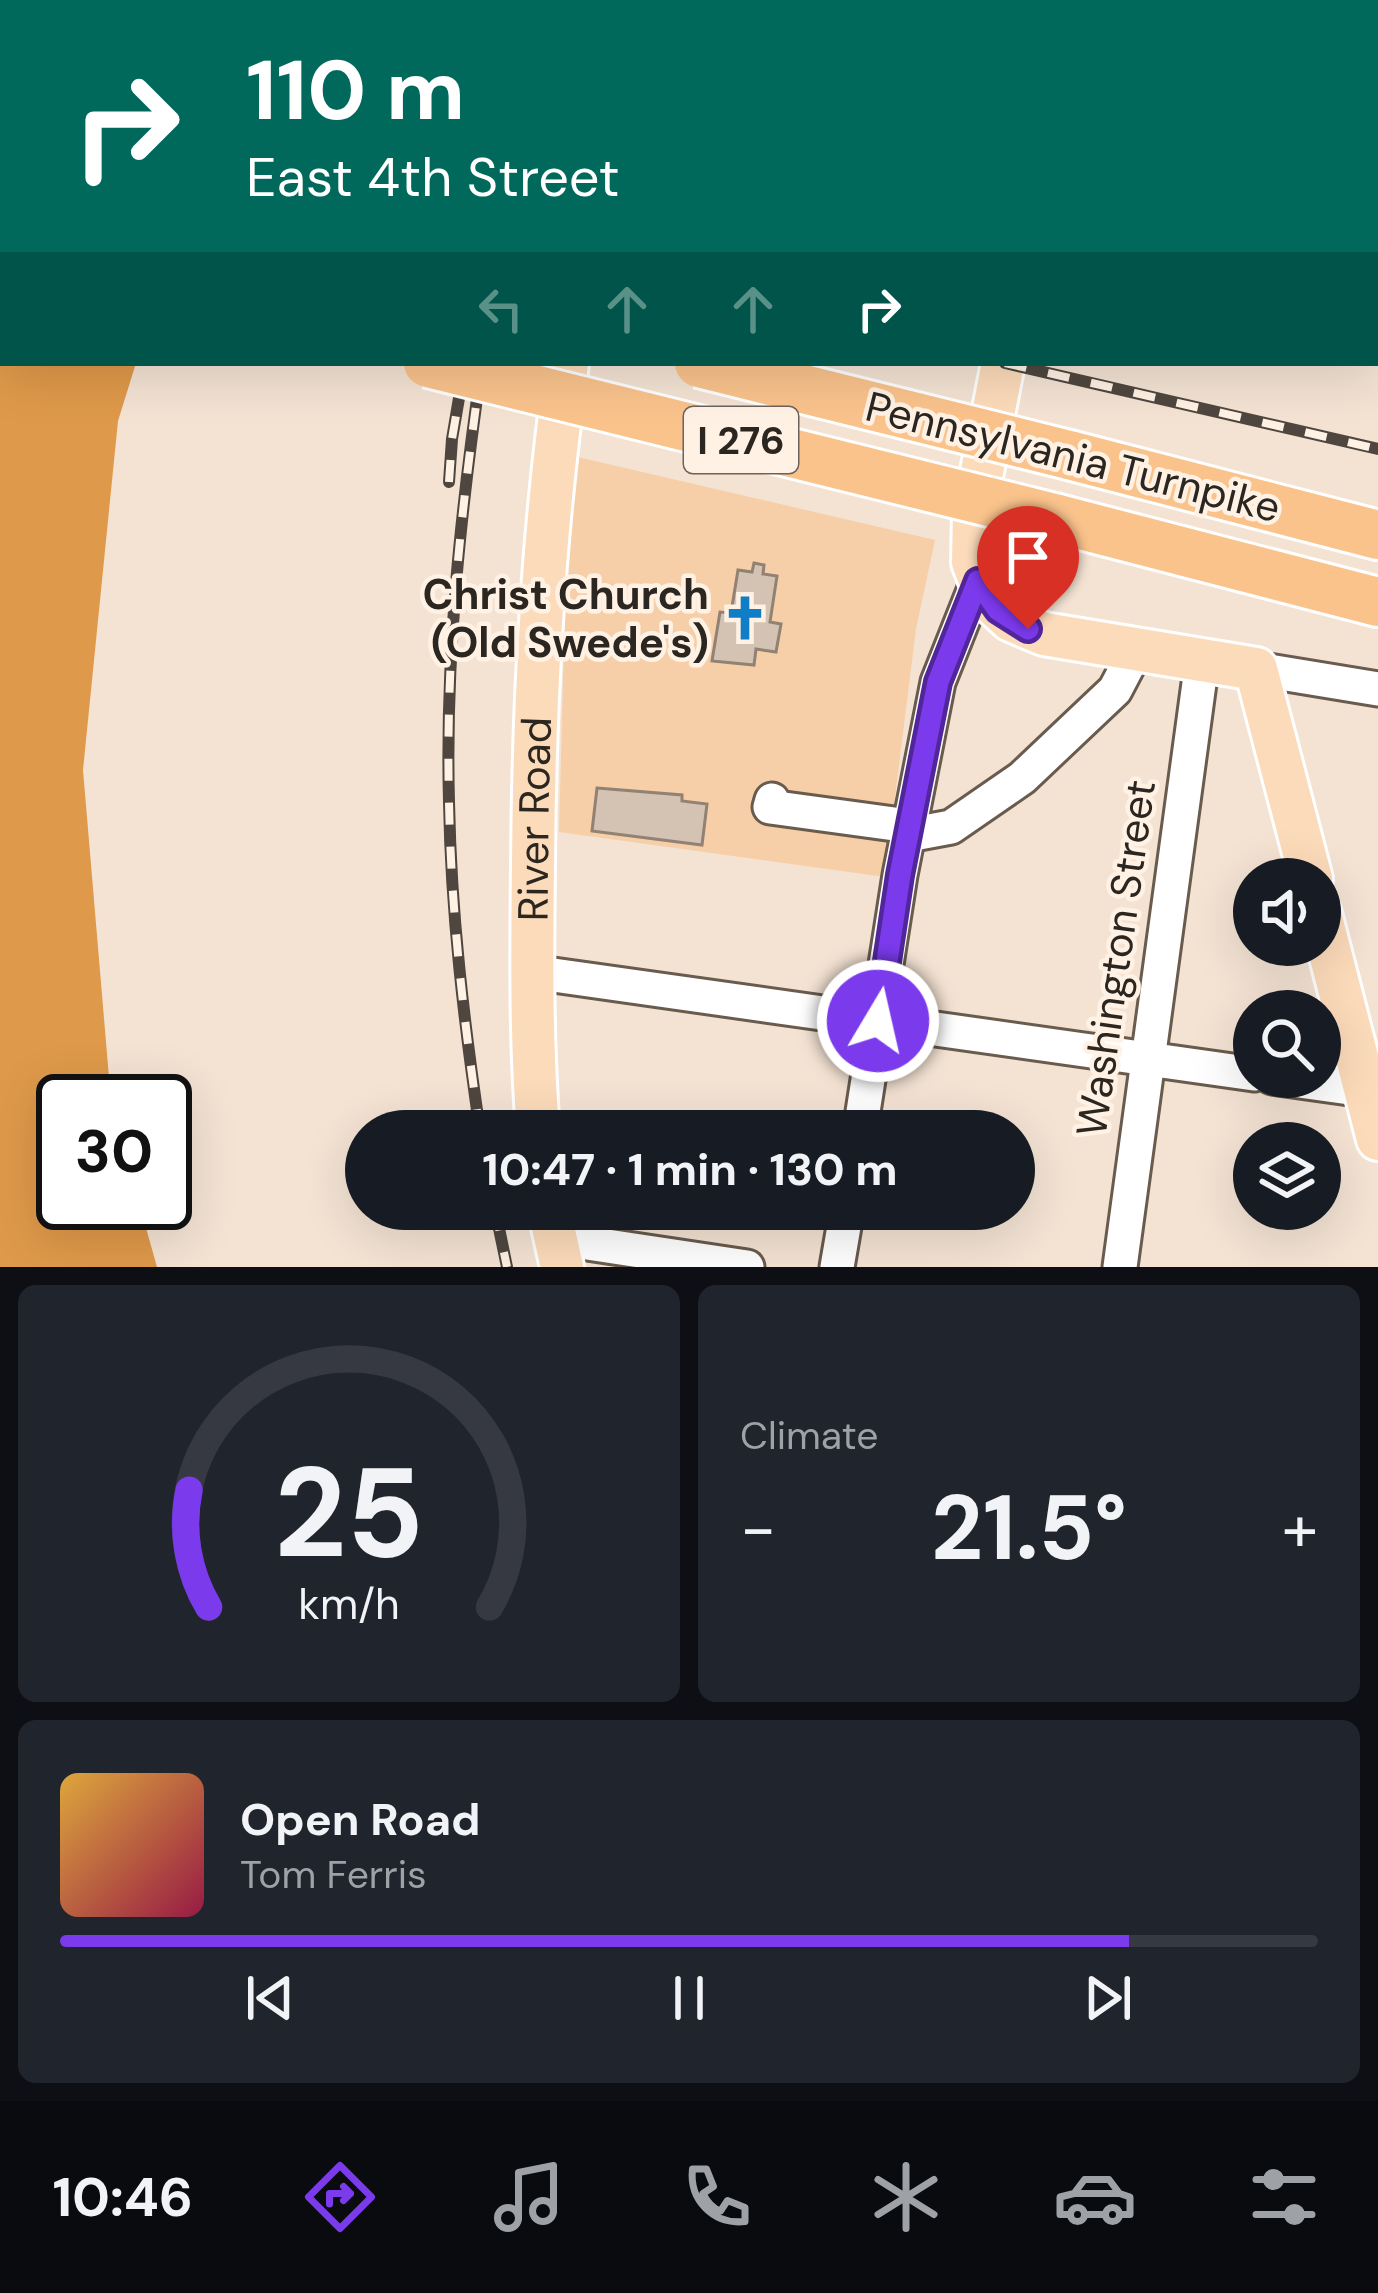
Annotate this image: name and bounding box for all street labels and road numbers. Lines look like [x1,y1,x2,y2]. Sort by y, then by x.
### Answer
street label: Pennsylvania Turnpike [860,379,1286,535]
road number: I 276 [684,407,798,473]
street label: River Road [505,716,564,922]
street label: Washington Street [1064,776,1168,1140]

